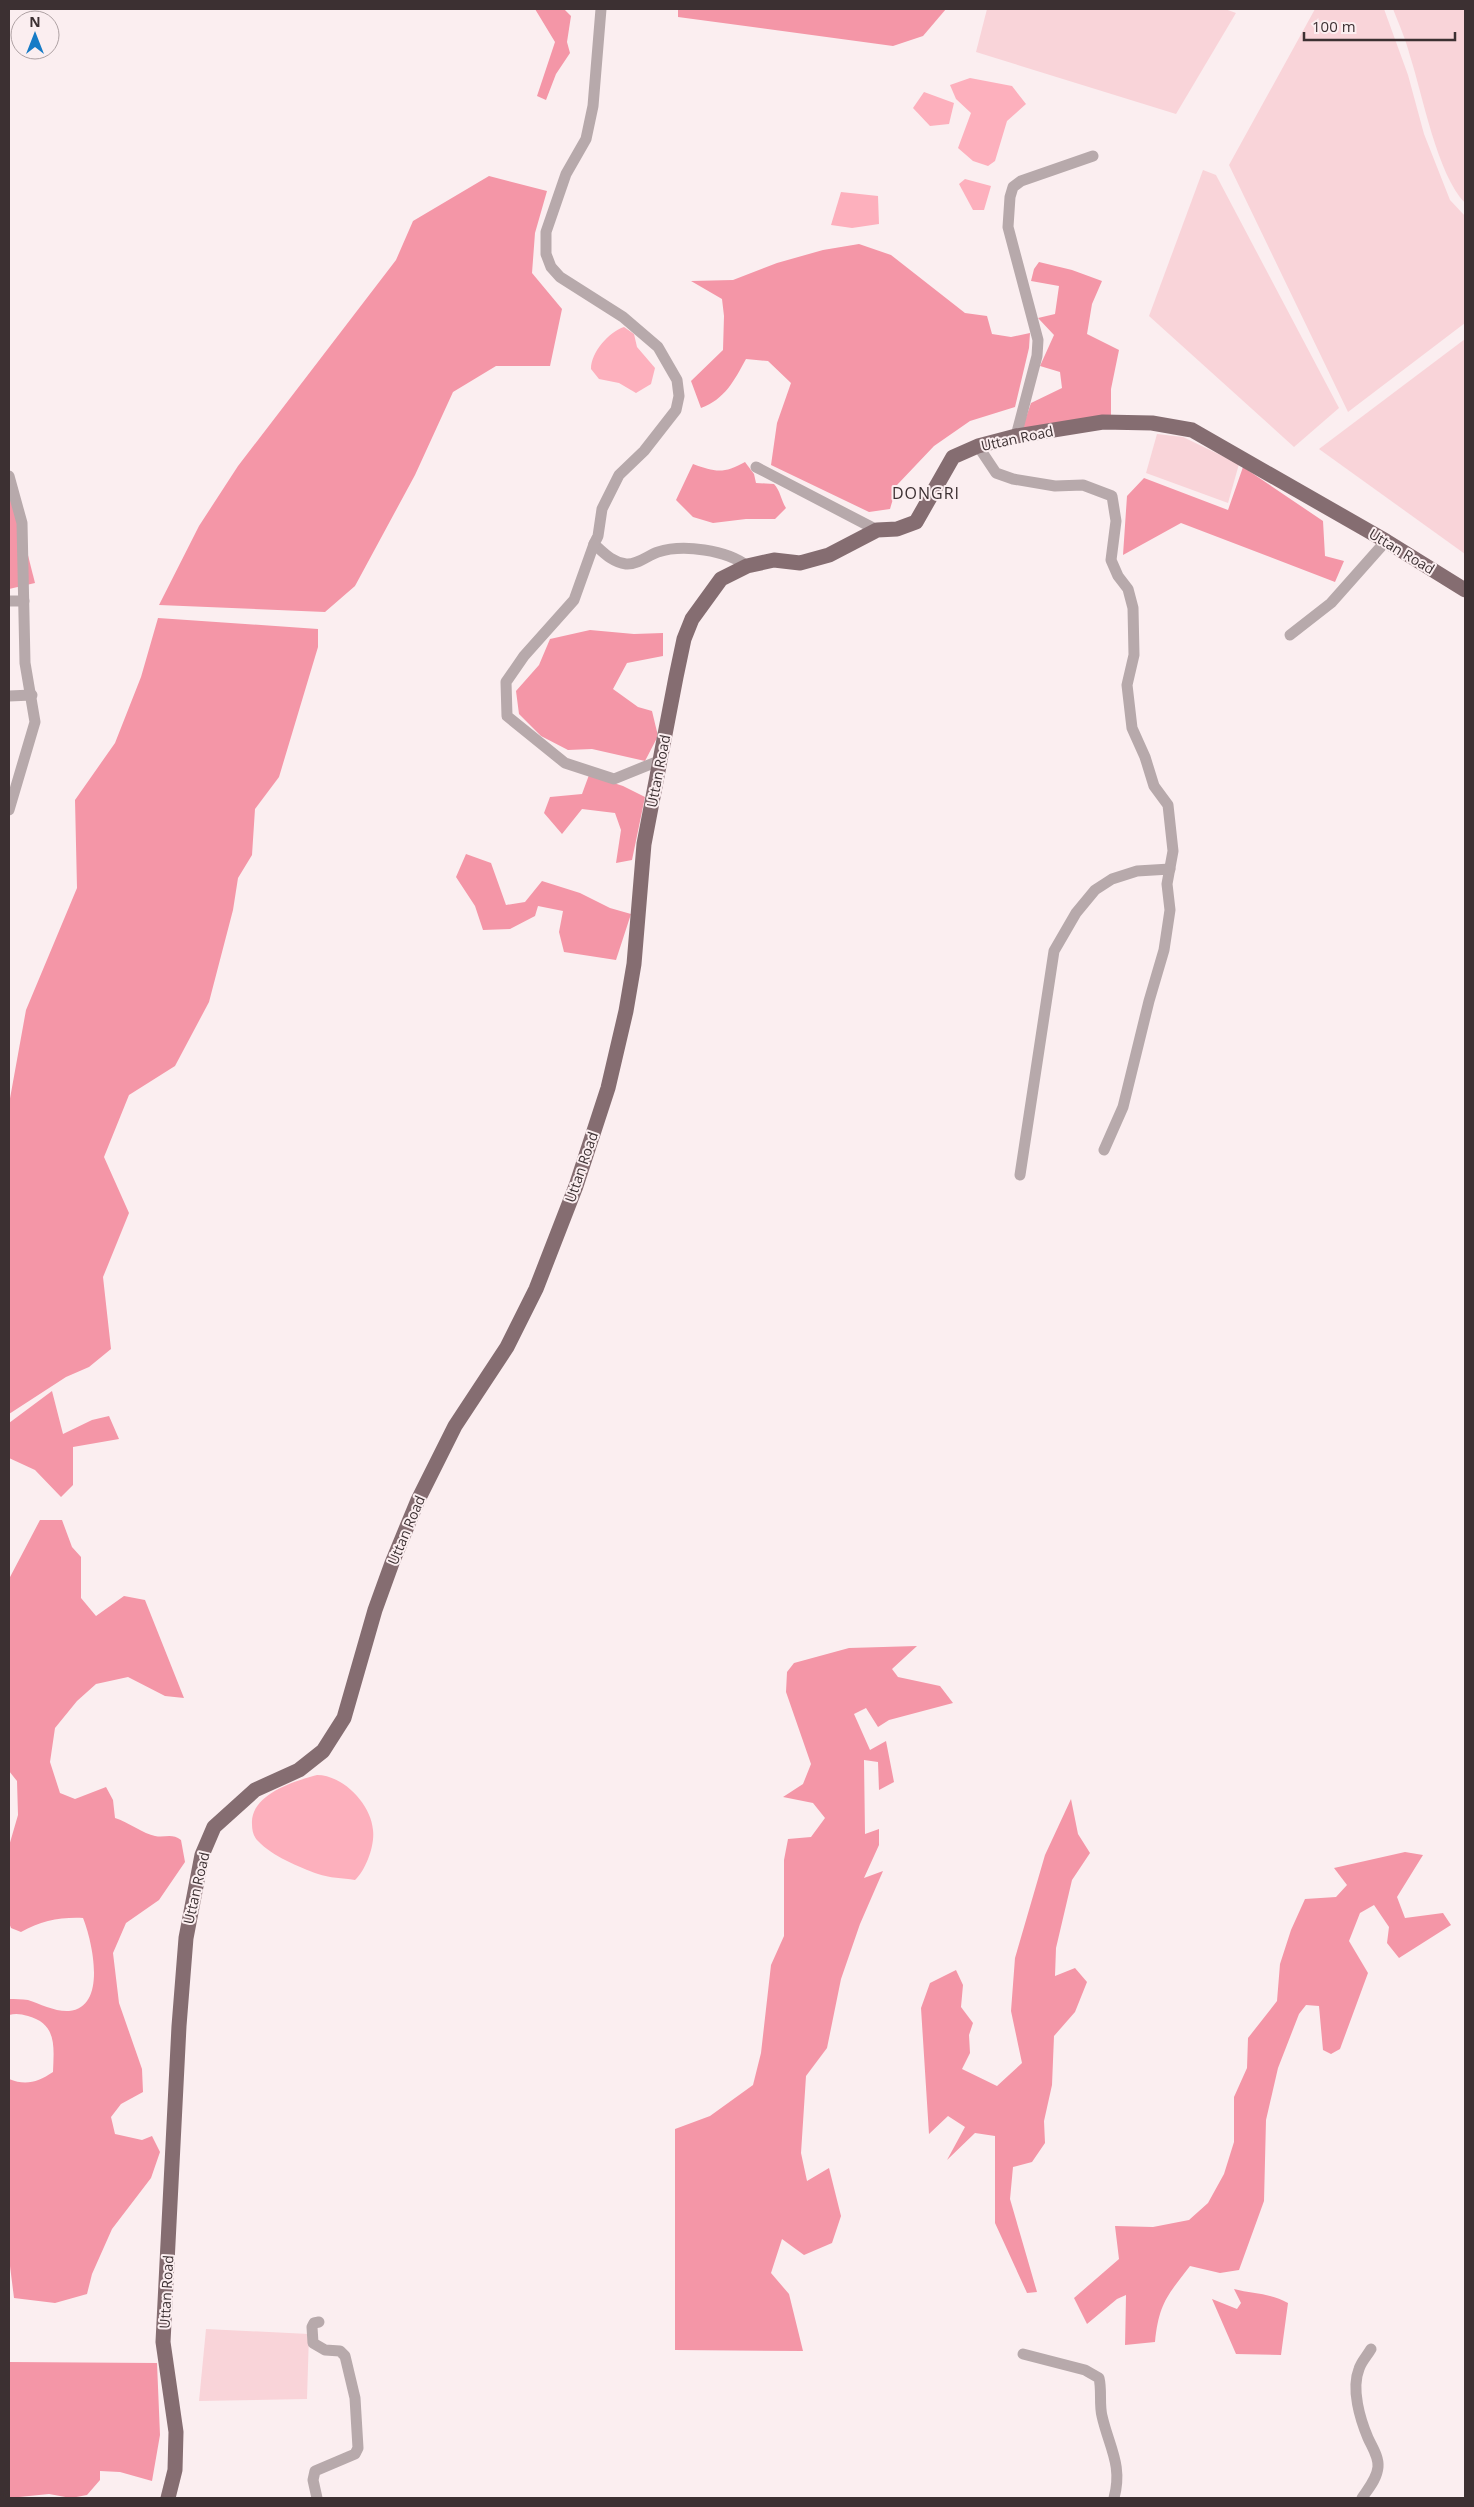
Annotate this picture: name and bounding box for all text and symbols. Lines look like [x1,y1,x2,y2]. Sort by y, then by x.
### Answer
north arrow [10,10,60,60]
scale bar [1304,10,1455,42]
text: N [29,12,41,31]
text: 100 m [1312,16,1356,36]
street label: Uttan Road [979,421,1055,455]
district label: DONGRI [892,482,960,504]
street label: Uttan Road [1366,524,1438,578]
street label: Uttan Road [642,733,674,809]
street label: Uttan Road [560,1129,602,1205]
street label: Uttan Road [383,1492,429,1568]
street label: Uttan Road [178,1850,214,1926]
street label: Uttan Road [155,2255,177,2329]

